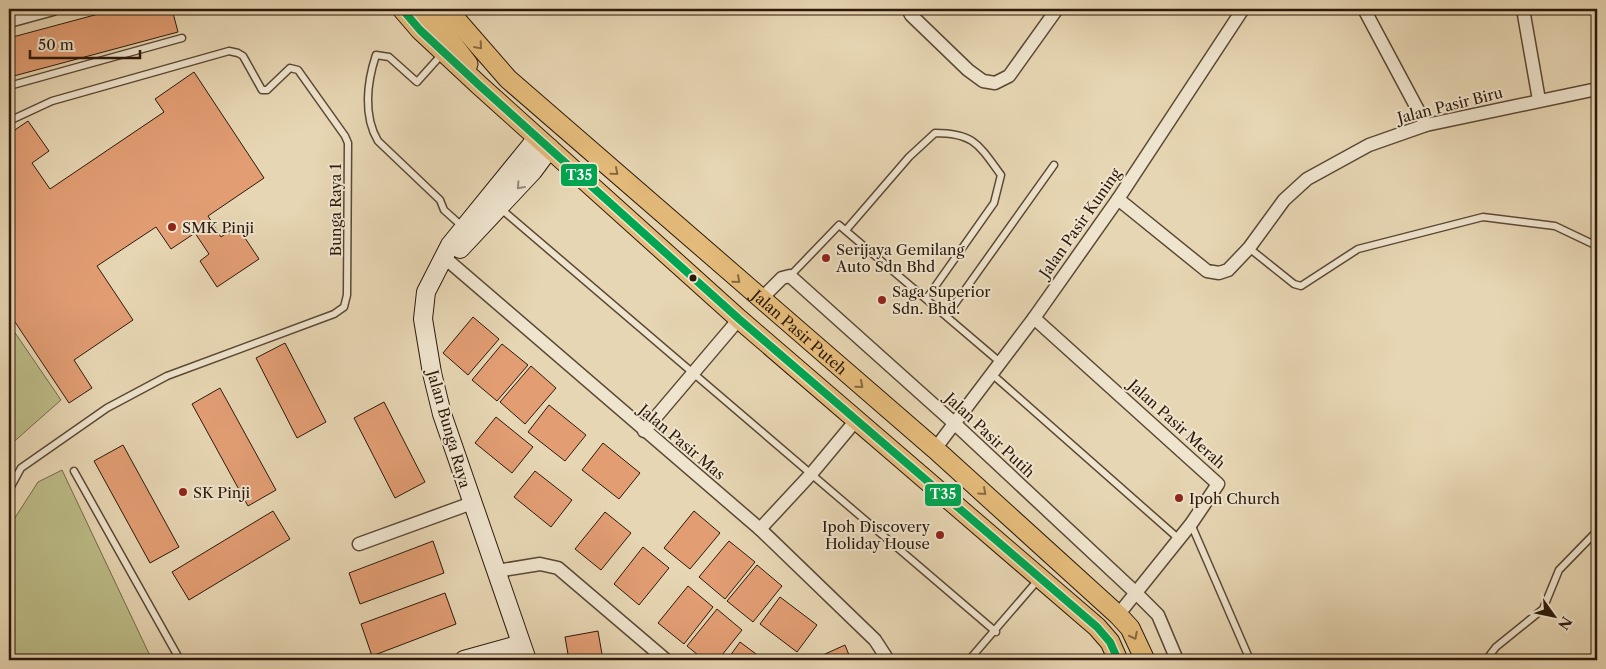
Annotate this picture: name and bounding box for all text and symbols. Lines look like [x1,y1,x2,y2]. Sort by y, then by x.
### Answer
scale bar [30,28,140,60]
text: 50 m [38,35,74,54]
one-way arrow [473,41,482,50]
street label: Jalan Pasir Biru [1393,83,1505,128]
street label: Bunga Raya 1 [326,163,345,257]
line badge: T35 [560,163,598,187]
street label: Jalan Pasir Kuning [1034,164,1125,283]
text: T35 [566,166,592,184]
one-way arrow [609,167,618,175]
one-way arrow [517,181,526,190]
place label: SMK Pinji [182,218,255,237]
marker: SMK Pinji [166,221,178,233]
place label: Serijaya Gemilang Auto Sdn Bhd [835,240,965,276]
marker: Serijaya Gemilang Auto Sdn Bhd [820,252,832,264]
unlabelled marker [688,273,698,283]
one-way arrow [732,274,741,283]
place label: Saga Superior Sdn. Bhd. [892,282,991,318]
street label: Jalan Pasir Puteh [747,284,852,379]
marker: Saga Superior Sdn. Bhd. [876,294,888,306]
street label: Jalan Bunga Raya [423,366,475,490]
street label: Jalan Pasir Merah [1123,374,1230,473]
one-way arrow [855,380,864,389]
street label: Jalan Pasir Putih [940,387,1039,482]
street label: Jalan Pasir Mas [633,399,729,484]
place label: SK Pinji [193,483,250,502]
line badge: T35 [924,483,962,507]
text: T35 [930,485,956,503]
marker: SK Pinji [177,486,189,498]
one-way arrow [977,486,986,495]
place label: Ipoh Church [1189,489,1280,508]
marker: Ipoh Church [1173,492,1185,504]
place label: Ipoh Discovery Holiday House [822,517,931,553]
marker: Ipoh Discovery Holiday House [934,529,946,541]
north arrow [1528,592,1578,642]
text: N [1554,613,1576,633]
one-way arrow [1128,631,1138,640]

